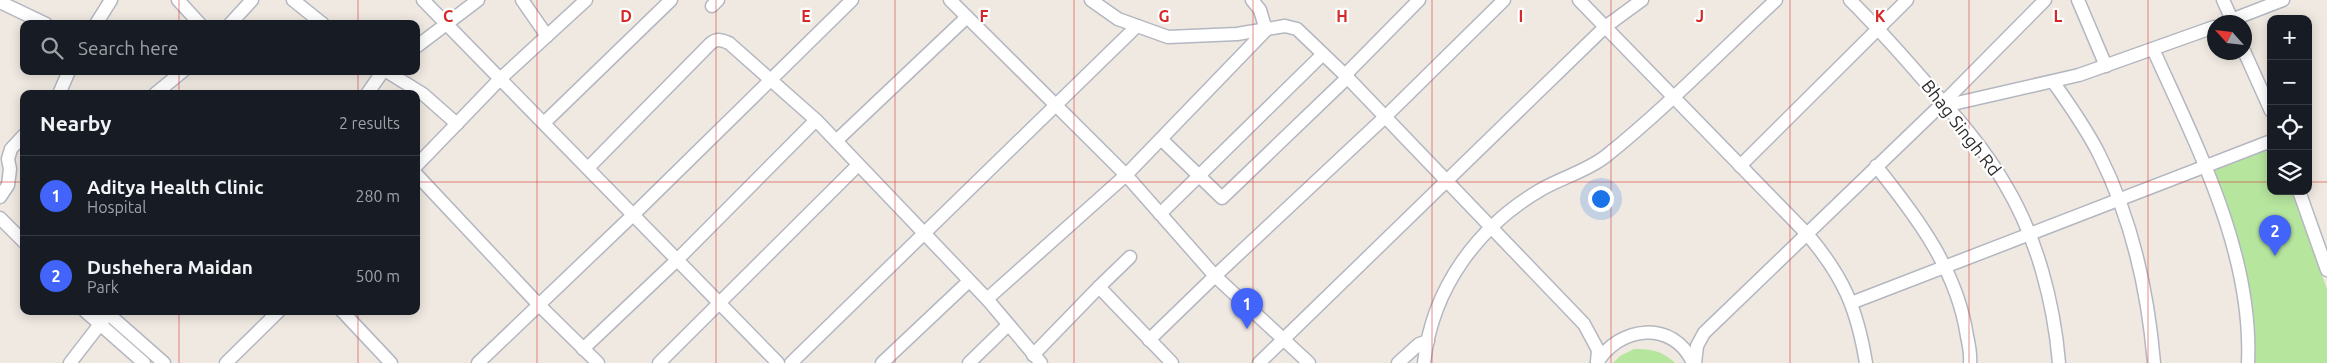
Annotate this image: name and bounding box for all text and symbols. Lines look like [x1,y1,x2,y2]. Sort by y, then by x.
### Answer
text: C [443,7,453,25]
text: D [620,7,632,25]
text: E [801,7,811,25]
text: F [980,7,989,25]
text: G [1158,7,1170,25]
text: H [1336,7,1348,25]
text: I [1519,7,1523,25]
text: J [1696,7,1704,25]
text: K [1875,7,1886,25]
text: L [2054,7,2063,25]
north arrow [2207,15,2252,60]
map controls [2267,15,2312,195]
button: + [2267,15,2312,60]
search box [20,20,420,75]
icon: search [38,34,66,62]
text: Search here [78,37,178,59]
button: − [2267,60,2312,105]
street label: Bhag Singh Rd [1918,76,2005,179]
button: locate [2267,105,2312,150]
text: Nearby [40,111,111,135]
text: 2 results [339,114,400,132]
button: layers [2267,150,2312,195]
text: Aditya Health Clinic [87,176,263,198]
your location [1588,186,1614,212]
text: 1 [51,187,61,205]
text: 280 m [355,187,400,205]
text: Hospital [87,198,146,216]
pin: 2 [2259,215,2291,256]
text: Dushehera Maidan [87,256,253,278]
text: 2 [51,267,61,285]
text: 500 m [355,267,400,285]
text: Park [87,278,119,296]
pin: 1 [1231,288,1263,329]

